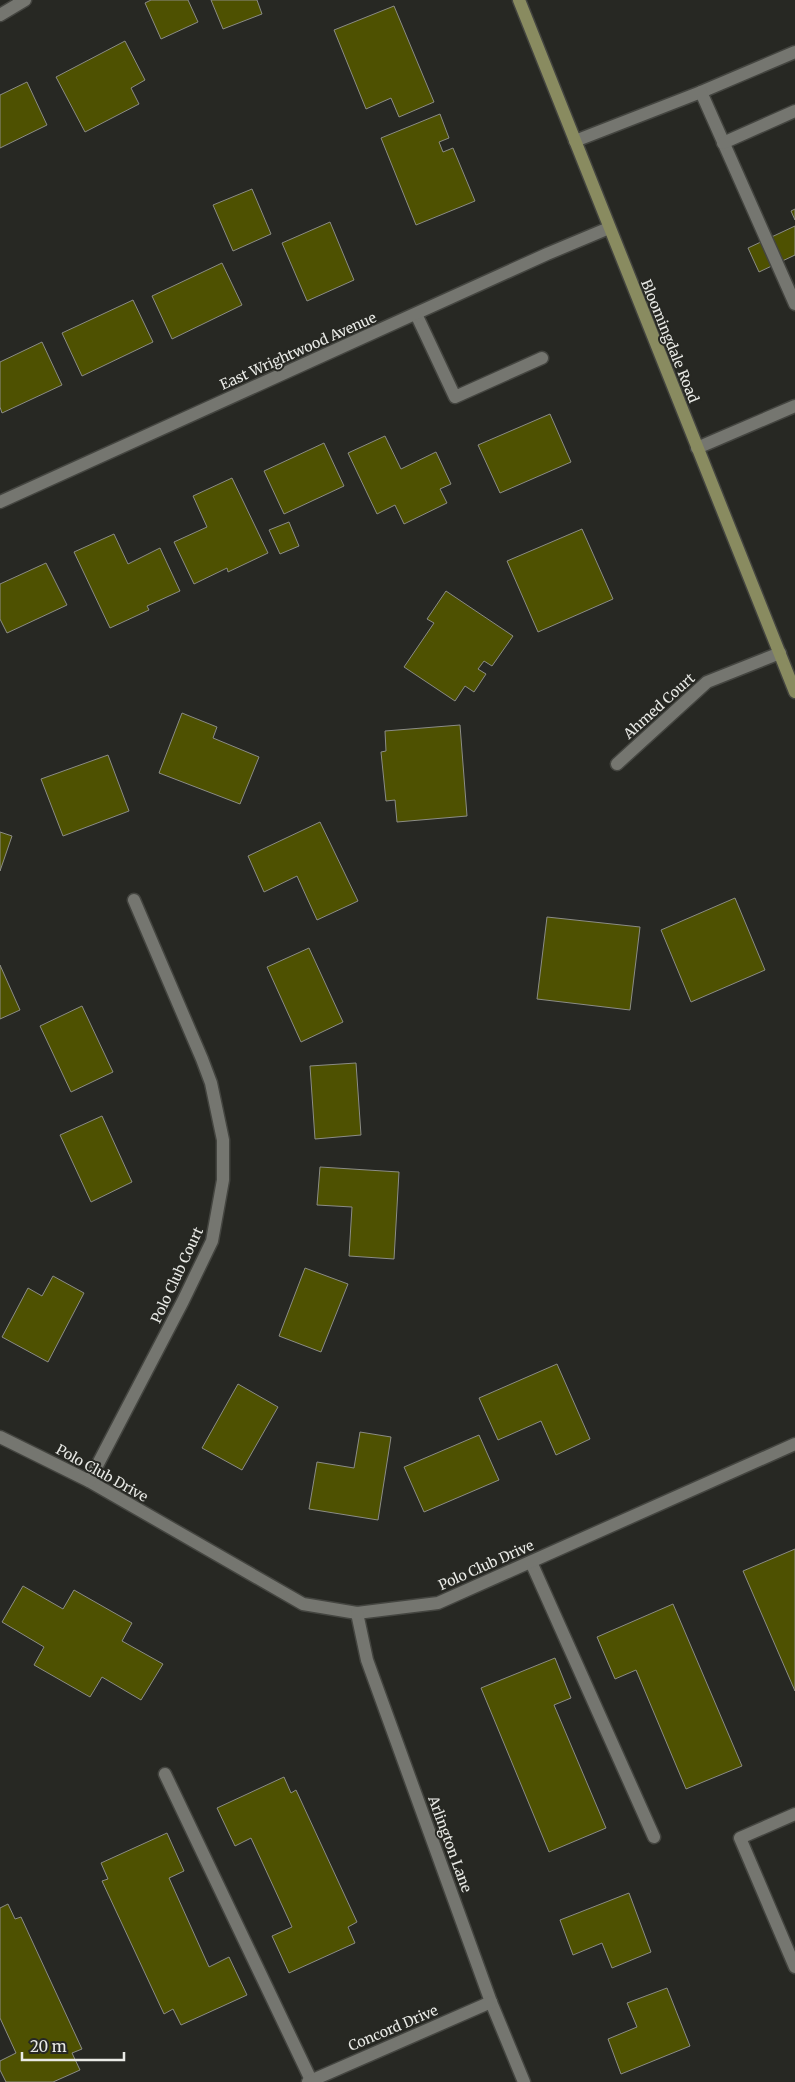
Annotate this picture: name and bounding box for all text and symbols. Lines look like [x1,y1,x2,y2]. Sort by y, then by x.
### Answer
street label: Bloomingdale Road [637,277,703,406]
street label: East Wrightwood Avenue [217,308,379,394]
street label: Ahmed Court [619,669,699,743]
street label: Polo Club Court [147,1224,207,1326]
street label: Polo Club Drive [53,1440,151,1506]
street label: Polo Club Drive [436,1536,536,1594]
street label: Arlington Lane [424,1792,476,1895]
street label: Concord Drive [346,2001,440,2055]
scale bar [22,2030,125,2062]
text: 20 m [30,2037,67,2056]

